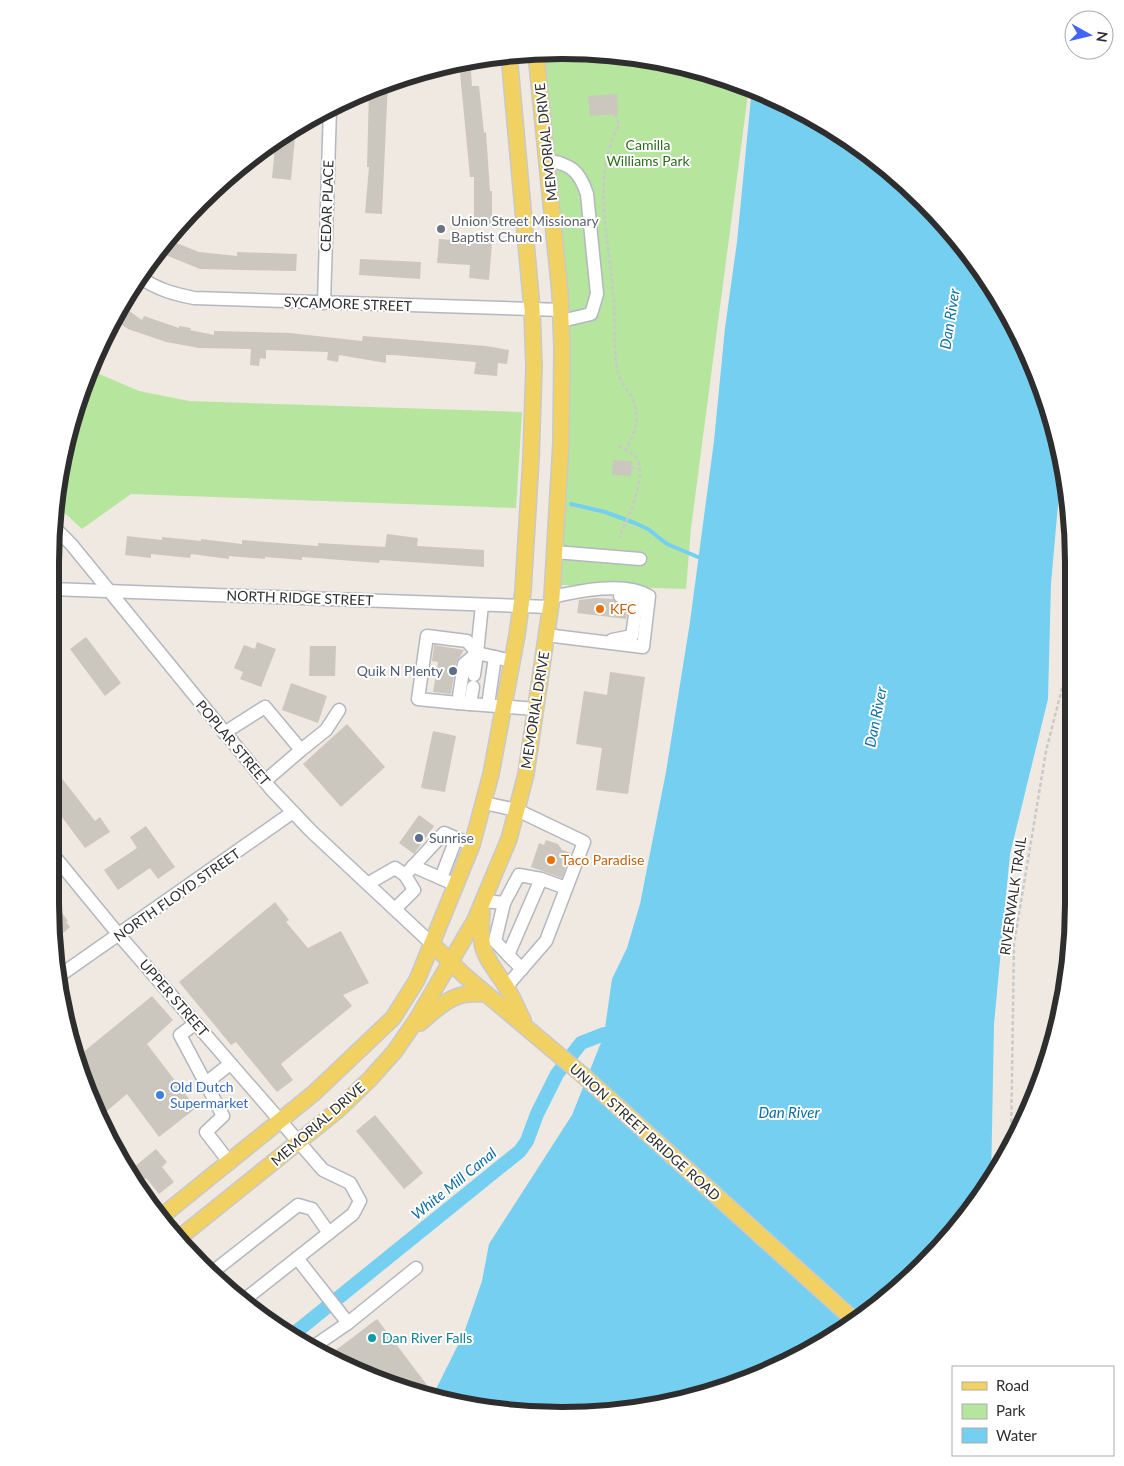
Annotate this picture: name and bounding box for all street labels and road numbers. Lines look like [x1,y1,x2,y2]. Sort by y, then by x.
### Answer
street label: MEMORIAL DRIVE [531,82,560,202]
street label: CEDAR PLACE [316,160,337,252]
street label: SYCAMORE STREET [284,293,413,314]
street label: NORTH RIDGE STREET [226,586,375,609]
street label: MEMORIAL DRIVE [517,650,552,770]
street label: POPLAR STREET [193,697,274,789]
street label: RIVERWALK TRAIL [996,836,1029,956]
street label: NORTH FLOYD STREET [110,844,244,945]
street label: UPPER STREET [136,956,213,1040]
street label: UNION STREET BRIDGE ROAD [567,1060,724,1204]
street label: MEMORIAL DRIVE [267,1078,368,1169]

